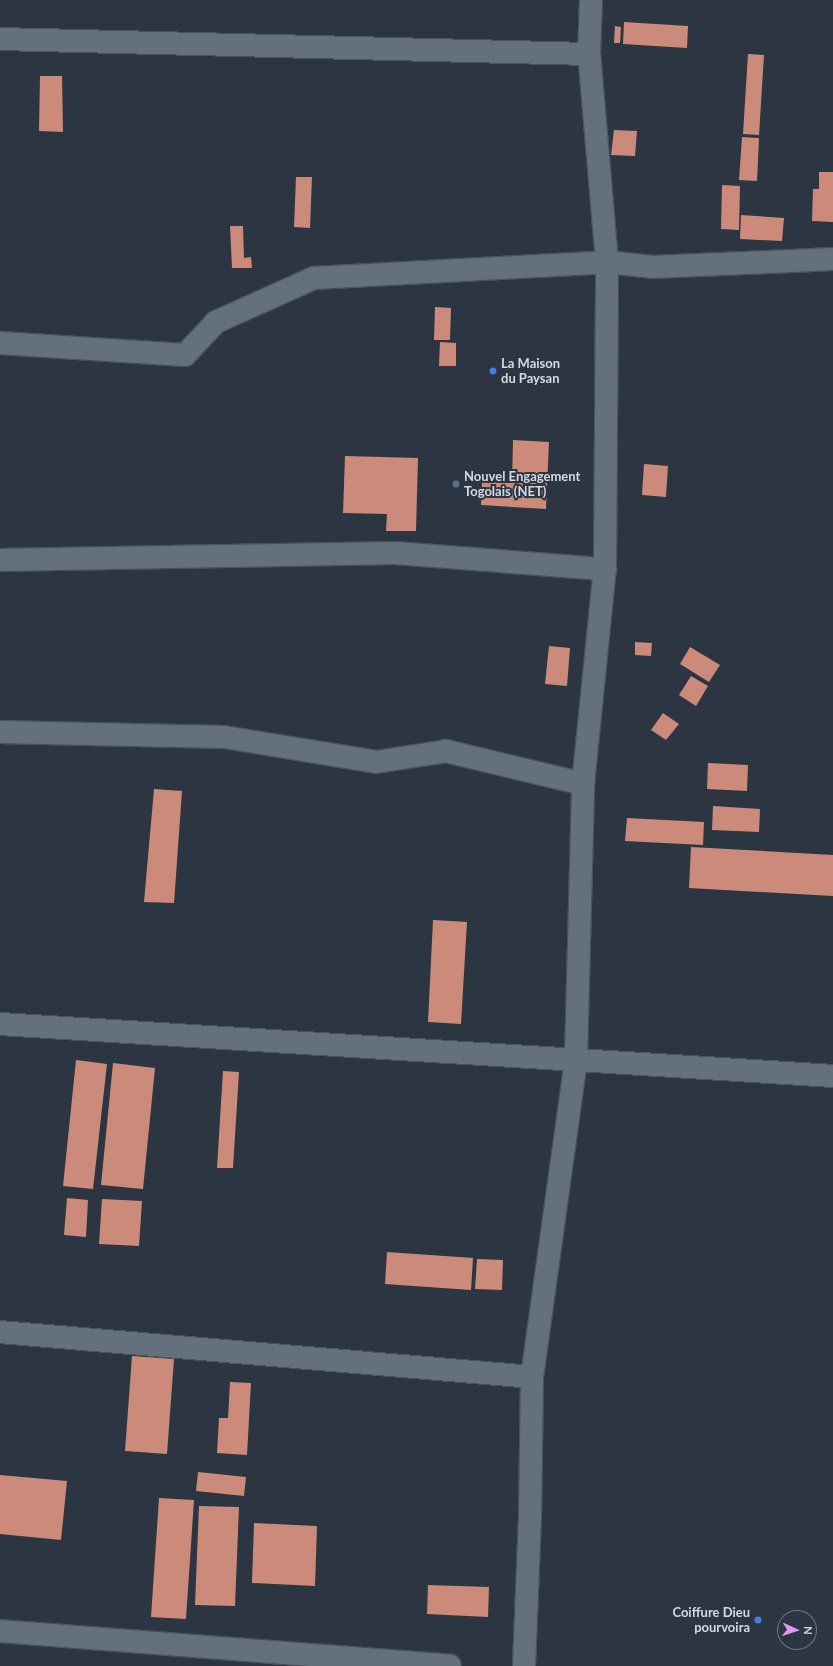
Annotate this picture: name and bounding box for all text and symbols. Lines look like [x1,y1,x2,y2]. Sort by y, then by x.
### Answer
place label: La Maison du Paysan [501,356,560,387]
marker: La Maison du Paysan [488,366,498,376]
place label: Nouvel Engagement Togolais (NET) [464,469,580,500]
marker: Nouvel Engagement Togolais (NET) [451,479,461,489]
place label: Coiffure Dieu pourvoira [672,1605,750,1636]
north arrow [777,1610,817,1650]
marker: Coiffure Dieu pourvoira [753,1615,763,1625]
text: N [802,1626,815,1635]

